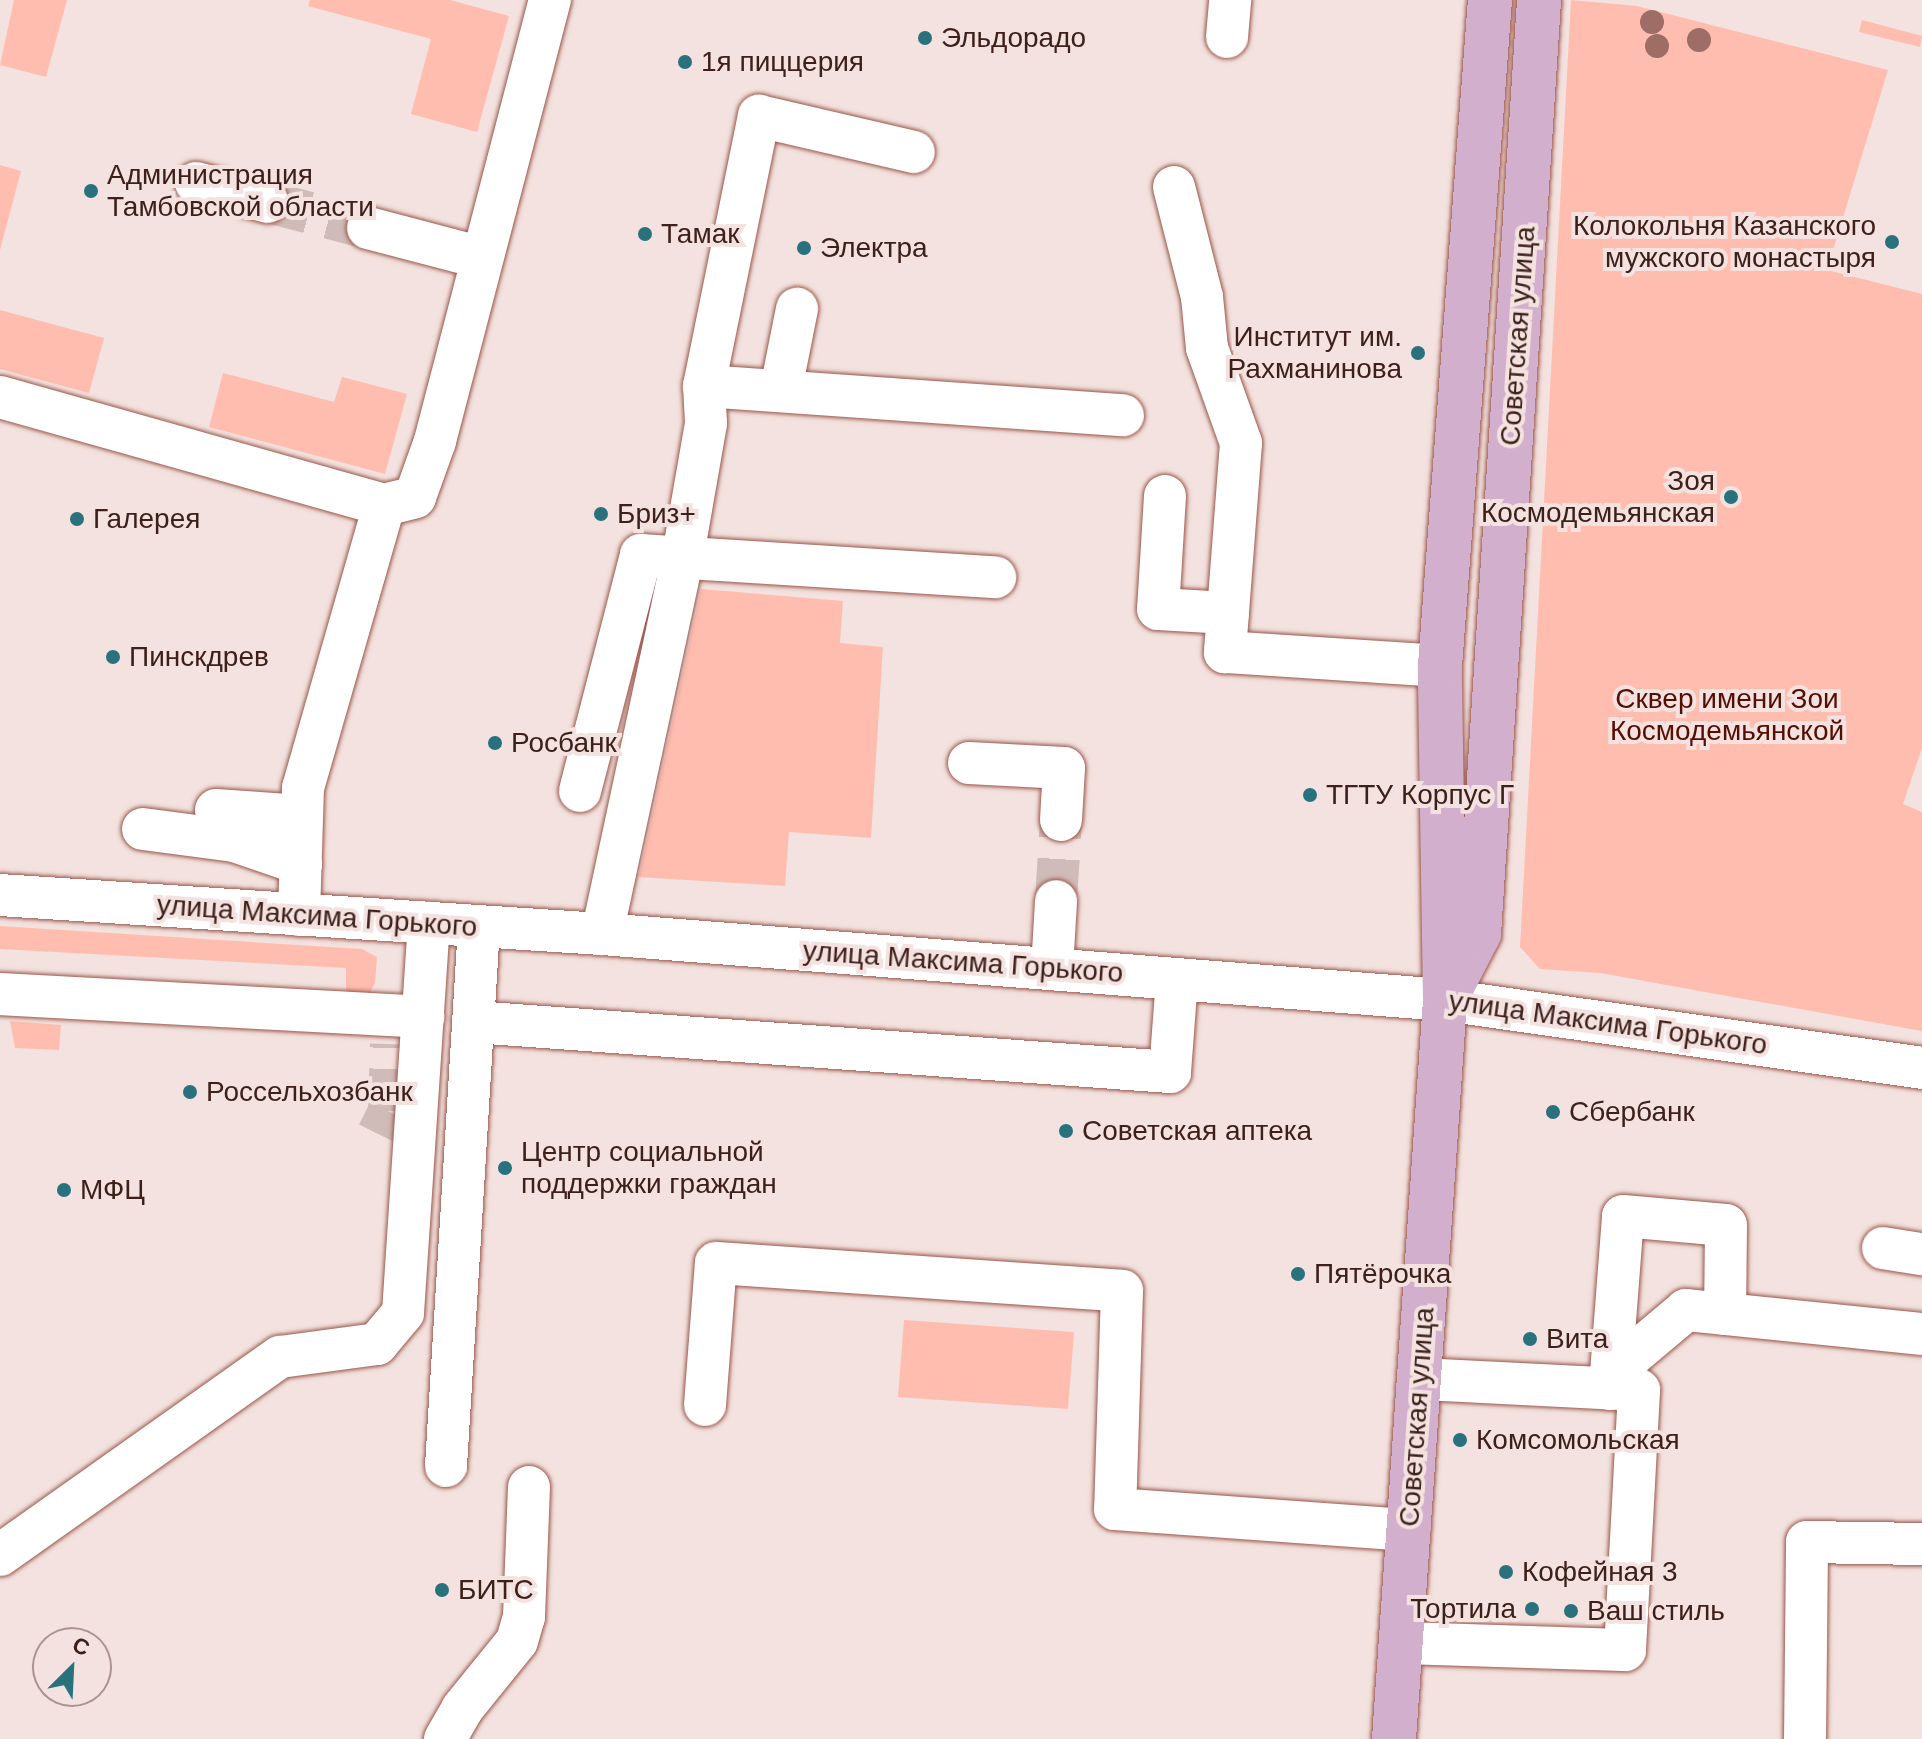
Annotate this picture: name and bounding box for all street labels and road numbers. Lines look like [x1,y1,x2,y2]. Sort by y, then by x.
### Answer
street label: Советская улица [1494,225,1542,447]
street label: улица Максима Горького [156,888,478,944]
street label: улица Максима Горького [802,934,1124,990]
street label: улица Максима Горького [1447,984,1769,1062]
street label: Советская улица [1393,1306,1441,1528]

